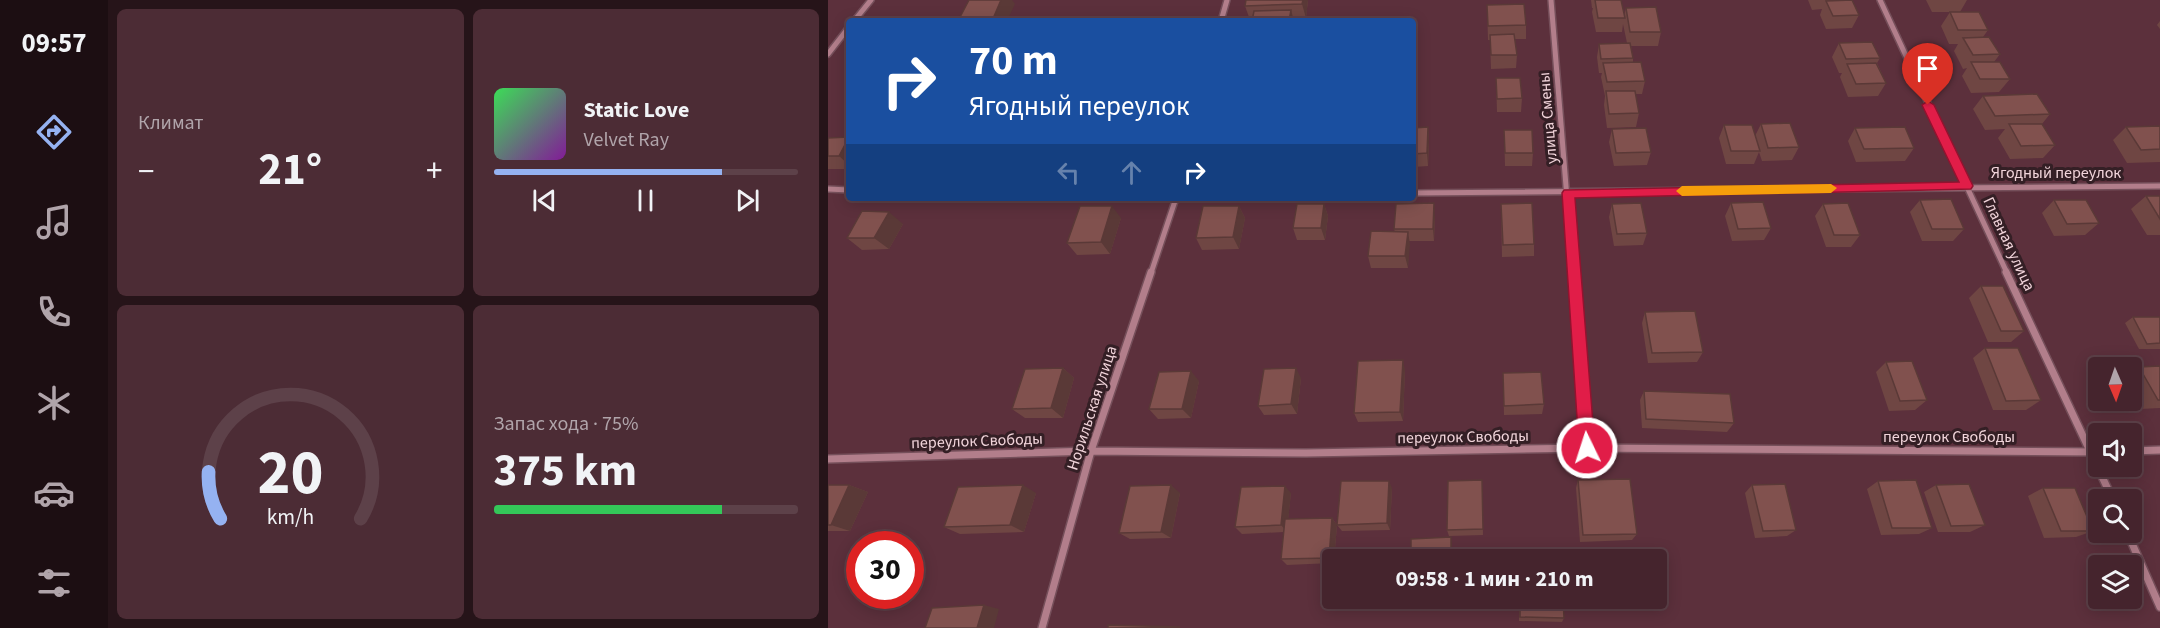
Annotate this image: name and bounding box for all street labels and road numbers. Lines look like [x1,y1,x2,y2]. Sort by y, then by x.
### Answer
street label: улица Смены [1533,71,1563,165]
street label: Ягодный переулок [1991,162,2121,184]
street label: Главная улица [1978,193,2040,295]
street label: Норильская улица [1061,343,1123,473]
street label: переулок Свободы [1397,425,1529,449]
street label: переулок Свободы [1883,426,2015,448]
street label: переулок Свободы [911,428,1043,454]

